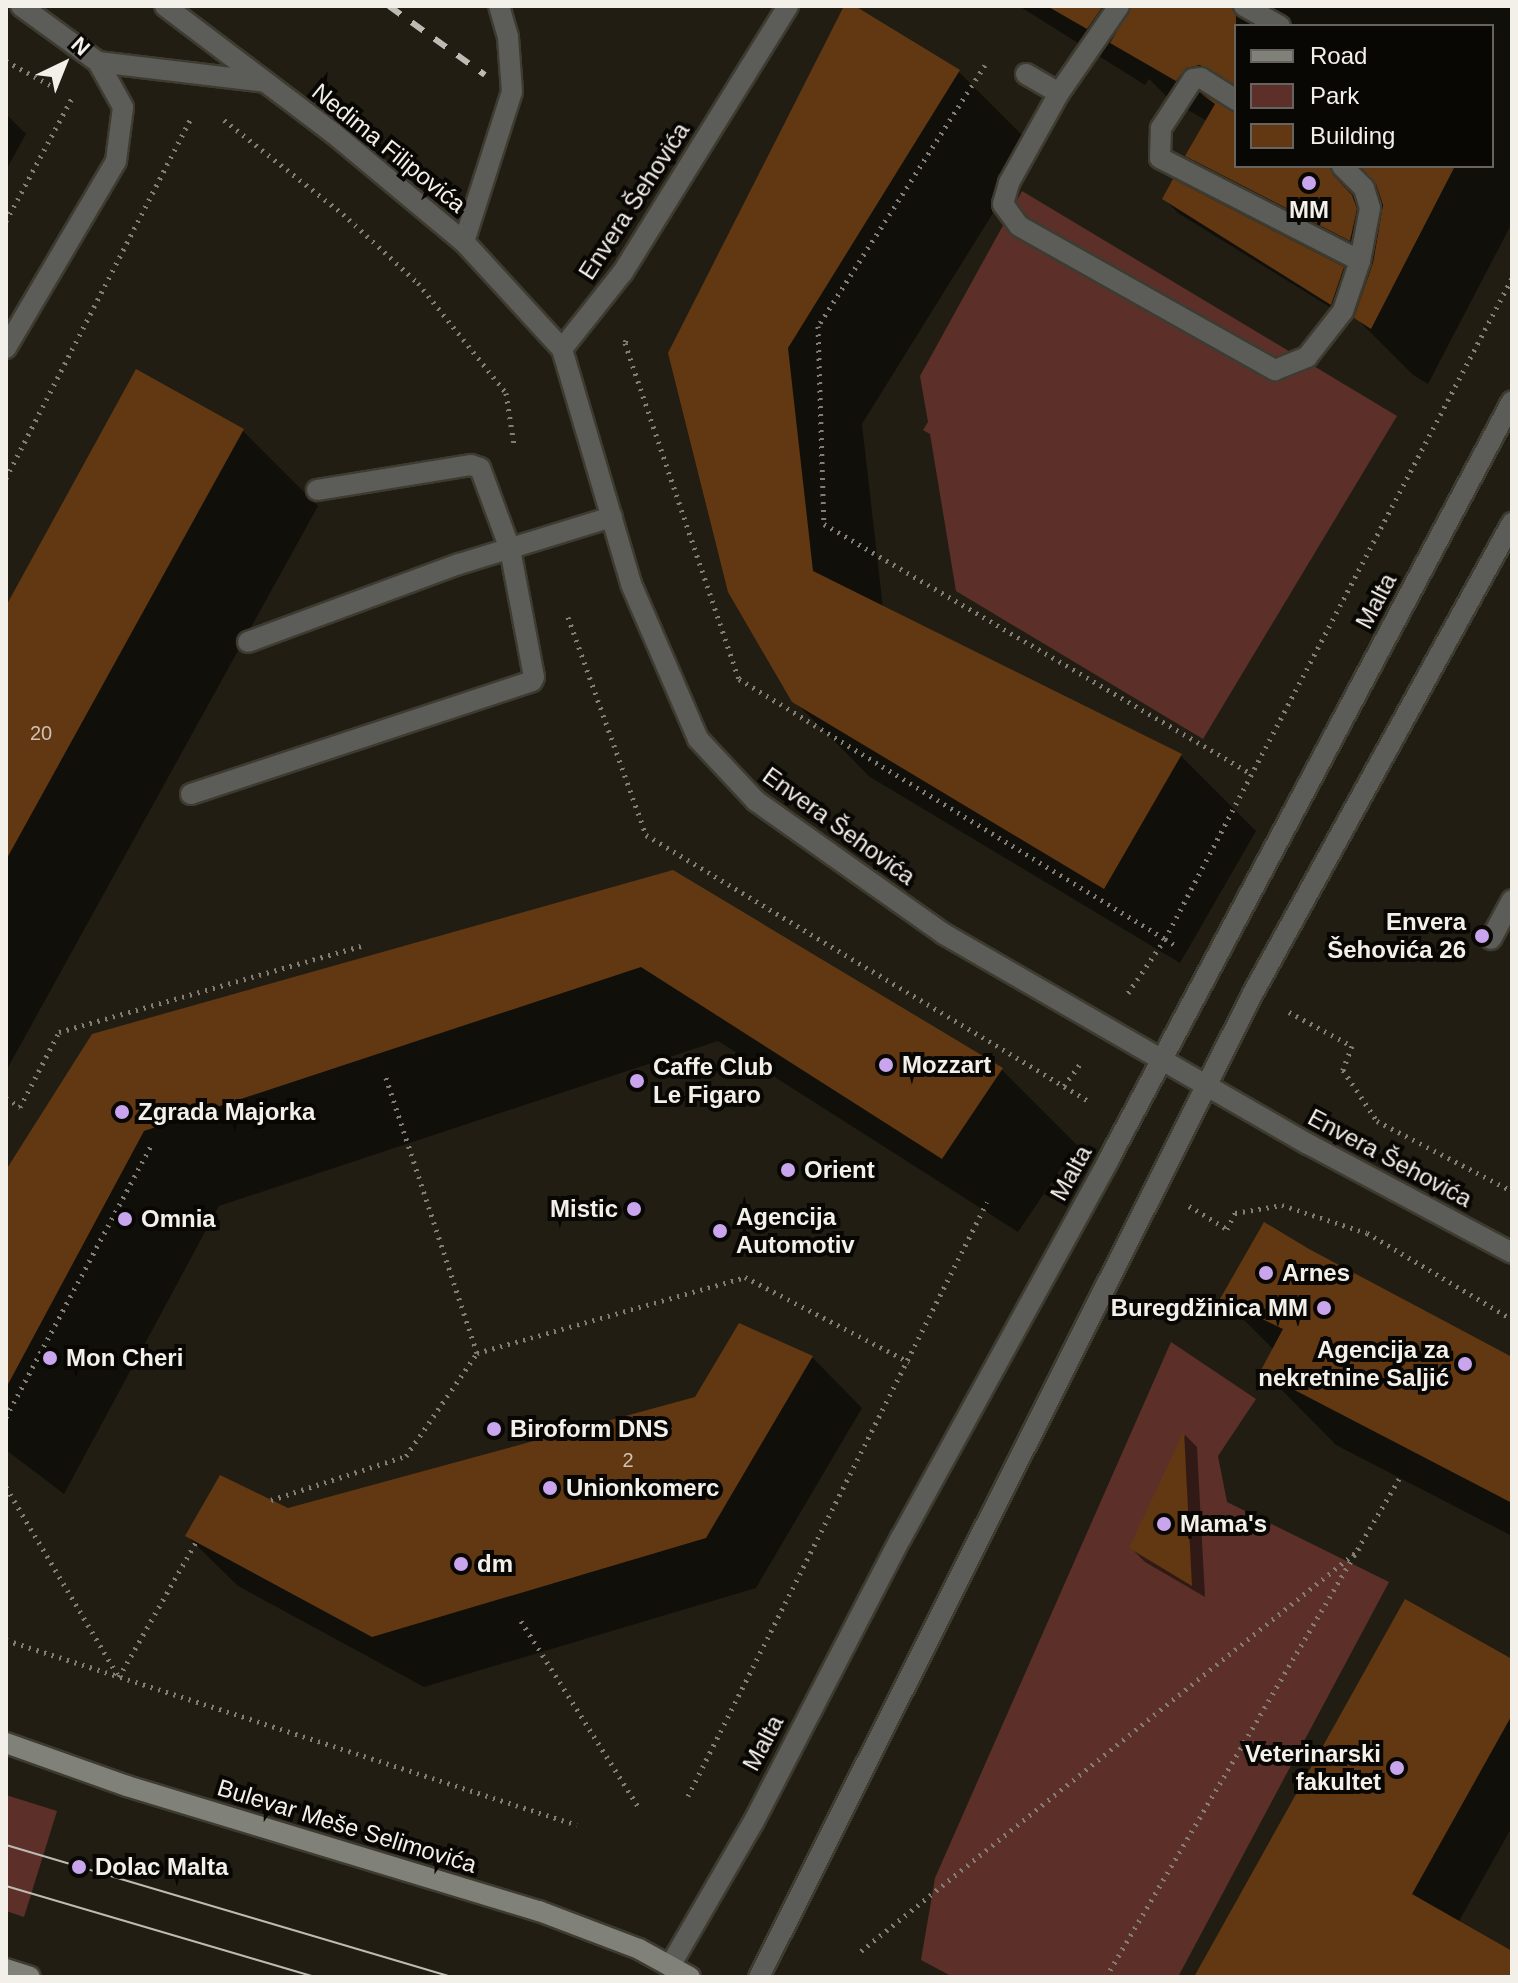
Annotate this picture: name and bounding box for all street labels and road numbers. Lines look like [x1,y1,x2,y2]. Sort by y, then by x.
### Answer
street label: Nedima Filipovića [306,77,472,219]
street label: Envera Šehovića [573,117,695,285]
street label: Malta [1350,568,1402,634]
street label: Envera Šehovića [757,761,921,891]
street label: Envera Šehovića [1303,1103,1477,1213]
street label: Malta [1044,1140,1098,1206]
street label: Malta [737,1710,789,1776]
street label: Bulevar Meše Selimovića [214,1773,480,1879]

